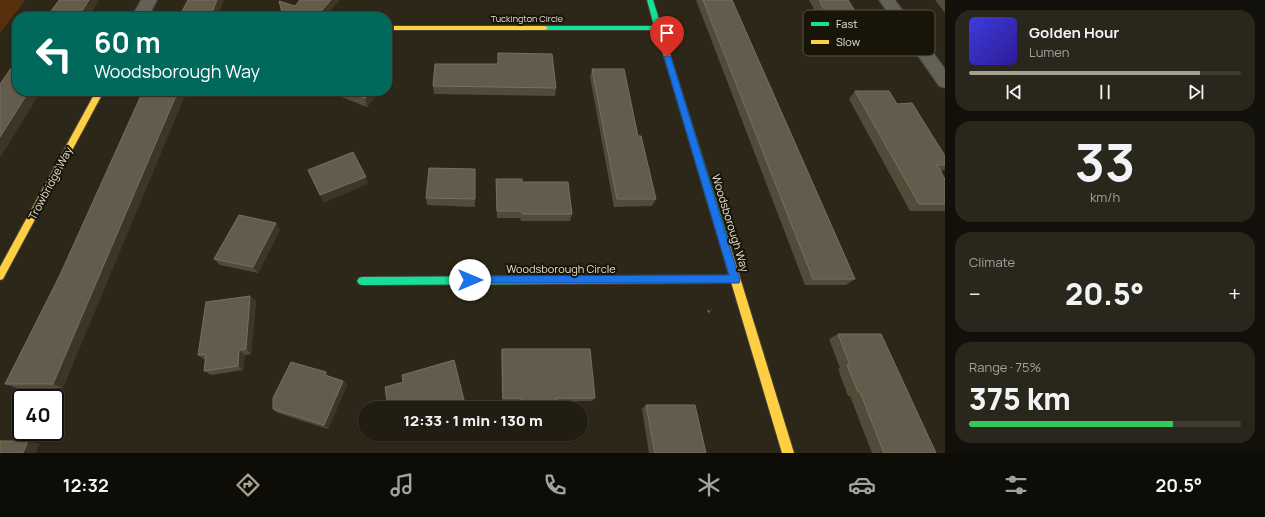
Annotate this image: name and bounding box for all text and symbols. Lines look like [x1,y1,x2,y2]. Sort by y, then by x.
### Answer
legend [803,10,935,56]
street label: Tuckington Circle [491,12,563,25]
pin [650,16,684,57]
text: Fast [836,16,858,31]
icon: arrive [656,22,678,44]
text: Golden Hour [1029,22,1119,43]
text: 60 m [94,23,161,61]
icon: left [28,28,80,80]
text: Slow [836,34,861,49]
text: Lumen [1029,43,1069,61]
text: Woodsborough Way [94,59,260,83]
icon: previous [1003,81,1025,103]
icon: pause [1094,81,1116,103]
icon: next [1185,81,1207,103]
text: 33 [1075,126,1135,197]
street label: Trowbridge Way [24,144,76,222]
street label: Woodsborough Way [709,172,753,274]
text: km/h [1090,188,1120,206]
text: Climate [969,253,1015,271]
position arrow [449,259,491,301]
street label: Woodsborough Circle [506,261,616,276]
text: 20.5° [1065,273,1144,314]
text: − [969,279,981,309]
text: + [1228,279,1241,309]
text: Range · 75% [969,358,1041,376]
text: 375 km [969,378,1071,419]
speed limit sign: 40 [12,389,64,441]
text: 12:33 · 1 min · 130 m [403,410,543,431]
icon: directions [234,471,262,499]
icon: music [388,471,416,499]
icon: phone [541,471,569,499]
icon: climate [695,471,723,499]
icon: car [848,471,876,499]
icon: filters [1002,471,1030,499]
text: 12:32 [63,473,109,497]
text: 20.5° [1155,473,1202,497]

